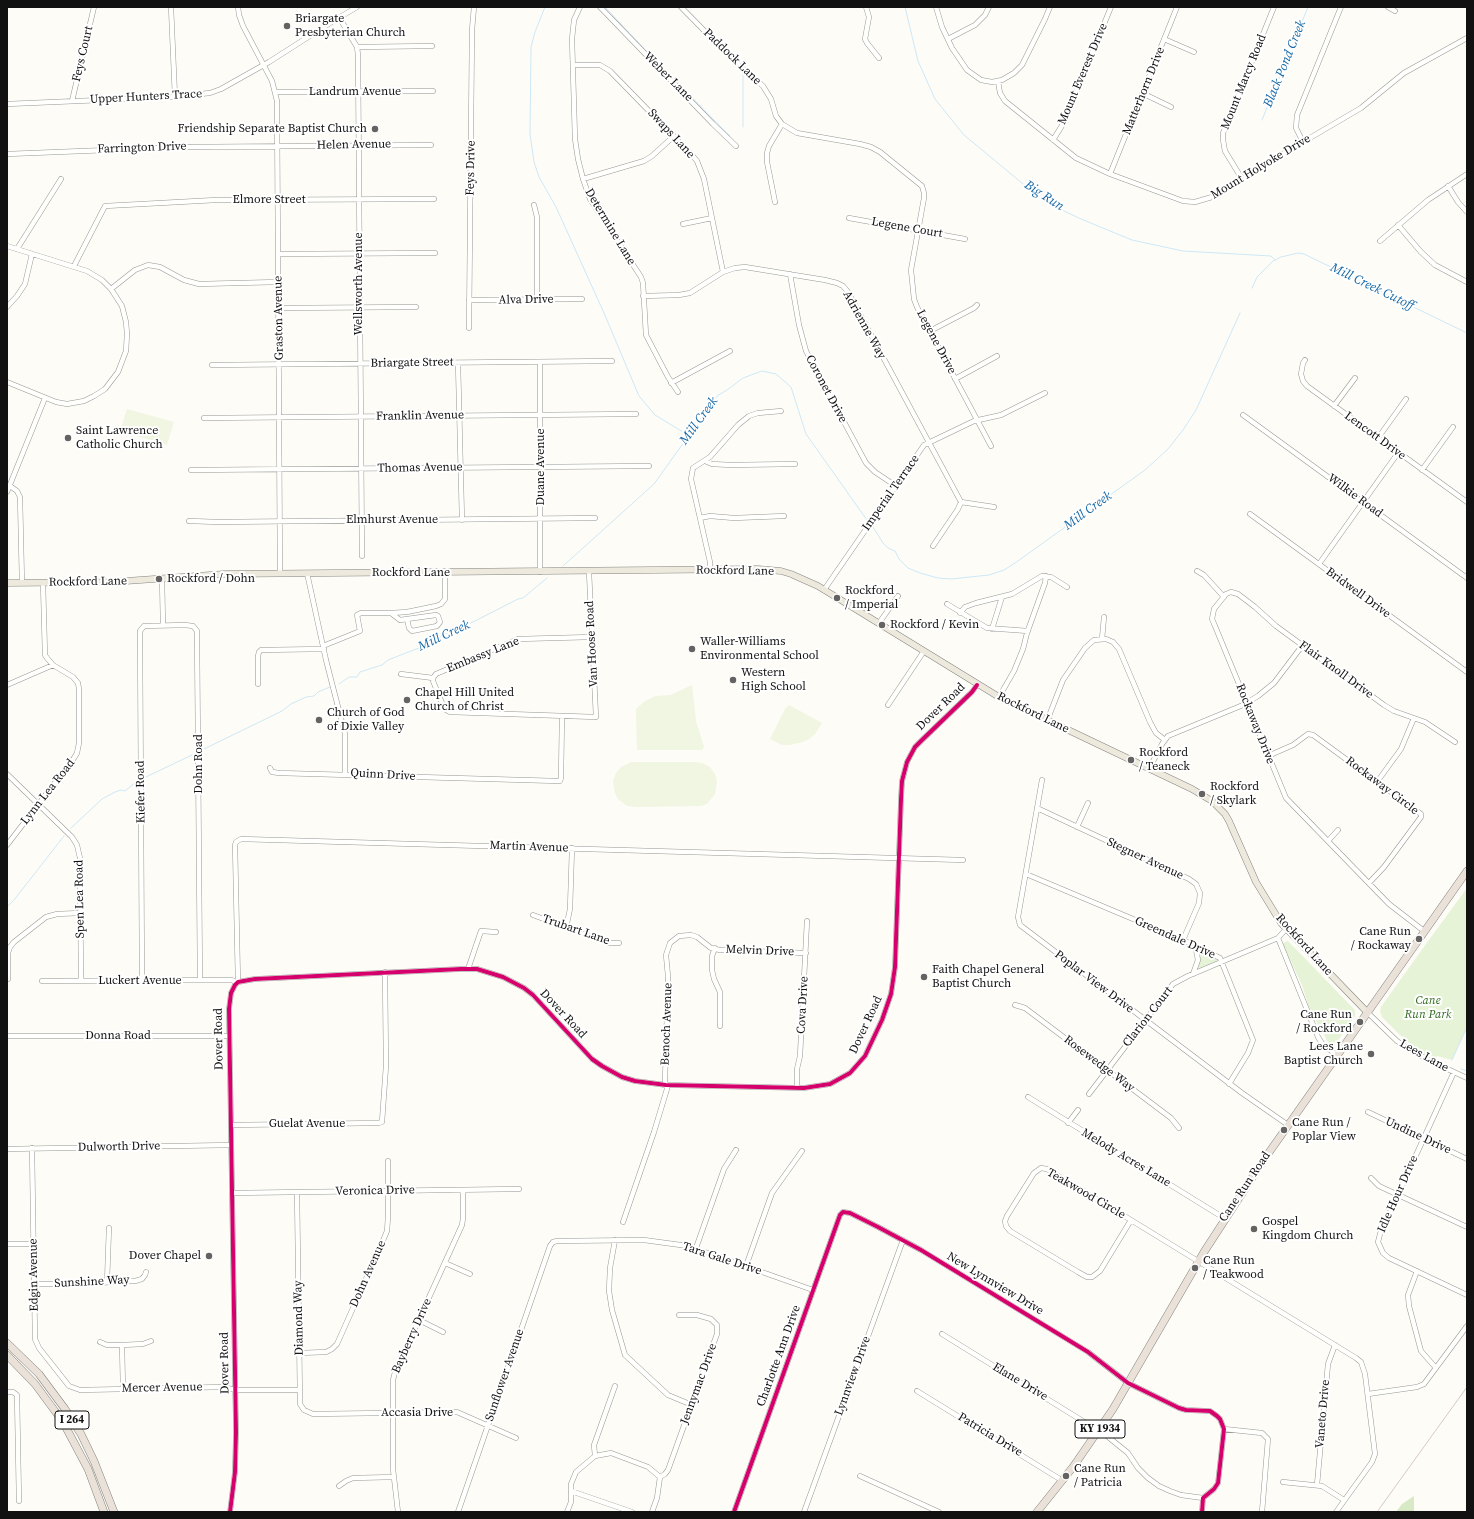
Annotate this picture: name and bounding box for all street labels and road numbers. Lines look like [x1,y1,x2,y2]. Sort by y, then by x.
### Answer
street label: Mount Everest Drive [1055,21,1111,127]
street label: Feys Court [70,25,96,83]
street label: Paddock Lane [700,26,764,88]
street label: Mount Marcy Road [1218,32,1270,132]
street label: Matterhorn Drive [1120,45,1168,137]
street label: Weber Lane [640,49,696,105]
street label: Landrum Avenue [309,85,401,99]
street label: Upper Hunters Trace [89,87,203,107]
street label: Swaps Lane [644,106,698,162]
street label: Mount Holyoke Drive [1209,132,1313,202]
street label: Helen Avenue [317,137,391,153]
street label: Farrington Drive [97,139,187,157]
street label: Feys Drive [463,140,479,196]
street label: Determine Lane [581,186,639,268]
street label: Elmore Street [232,193,306,207]
street label: Legene Court [870,215,944,241]
street label: Wellsworth Avenue [352,232,366,336]
street label: Graston Avenue [271,276,287,360]
street label: Adrienne Way [839,288,889,362]
street label: Alva Drive [498,292,554,308]
street label: Legene Drive [913,307,959,377]
street label: Coronet Drive [802,353,850,425]
street label: Briargate Street [370,355,454,371]
street label: Franklin Avenue [376,408,464,424]
street label: Lencott Drive [1341,409,1409,463]
street label: Duane Avenue [534,428,548,506]
street label: Imperial Terrace [859,452,923,534]
street label: Thomas Avenue [377,460,463,476]
street label: Wilkie Road [1325,471,1385,521]
street label: Elmhurst Avenue [346,513,438,527]
street label: Rockford Lane [696,563,774,579]
street label: Bridwell Drive [1323,565,1393,621]
street label: Rockford Lane [372,566,450,580]
street label: Rockford Lane [49,574,127,590]
street label: Van Hoose Road [583,600,601,688]
street label: Embassy Lane [445,634,521,676]
street label: Flair Knoll Drive [1296,638,1376,702]
street label: Dover Road [914,680,968,734]
street label: Rockaway Drive [1232,682,1278,766]
street label: Rockford Lane [995,689,1071,737]
street label: Dohn Road [192,734,206,794]
street label: Rockaway Circle [1343,754,1421,818]
street label: Lynn Lea Road [18,756,78,828]
street label: Kiefer Road [133,760,149,824]
street label: Quinn Drive [350,766,416,784]
street label: Stegner Avenue [1104,835,1186,883]
street label: Martin Avenue [489,838,569,856]
street label: Spen Lea Road [72,860,88,938]
street label: Rockford Lane [1272,911,1336,979]
street label: Trubart Lane [540,912,612,948]
street label: Greendale Drive [1132,914,1218,962]
street label: Melvin Drive [725,943,795,959]
street label: Poplar View Drive [1051,947,1137,1017]
street label: Luckert Avenue [98,974,182,988]
street label: Cova Drive [794,976,812,1034]
street label: Benoch Avenue [658,982,676,1066]
street label: Clarion Court [1120,984,1176,1050]
street label: Dover Road [537,986,589,1042]
street label: Dover Road [846,994,886,1056]
street label: Dover Road [211,1008,227,1070]
street label: Donna Road [85,1029,151,1043]
street label: Rosewedge Way [1061,1033,1137,1095]
street label: Lees Lane [1397,1037,1451,1075]
street label: Undine Drive [1383,1114,1453,1158]
street label: Guelat Avenue [269,1117,345,1131]
street label: Melody Acres Lane [1079,1126,1173,1190]
street label: Dulworth Drive [78,1139,160,1155]
street label: Cane Run Road [1216,1149,1274,1225]
street label: Idle Hour Drive [1375,1153,1421,1235]
street label: Teakwood Circle [1044,1166,1128,1222]
street label: Veronica Drive [335,1183,415,1199]
street label: Edgin Avenue [26,1238,42,1312]
street label: Dohn Avenue [347,1238,389,1310]
street label: Tara Gale Drive [681,1239,763,1279]
street label: New Lynnview Drive [944,1249,1046,1319]
street label: Sunshine Way [54,1273,130,1291]
street label: Diamond Way [291,1280,307,1356]
street label: Bayberry Drive [389,1296,435,1376]
street label: Charlotte Ann Drive [754,1303,804,1409]
street label: Sunflower Avenue [482,1327,528,1423]
street label: Dover Road [217,1332,233,1394]
street label: Lynnview Drive [832,1334,874,1418]
street label: Jennymac Drive [678,1342,720,1426]
street label: Elane Drive [990,1360,1050,1404]
street label: Vaneto Drive [1313,1379,1333,1449]
street label: Mercer Avenue [121,1380,203,1396]
street label: Accasia Drive [381,1406,453,1420]
street label: Patricia Drive [955,1410,1025,1460]
road number: I 264 [55,1411,89,1429]
road number: KY 1934 [1075,1420,1125,1438]

